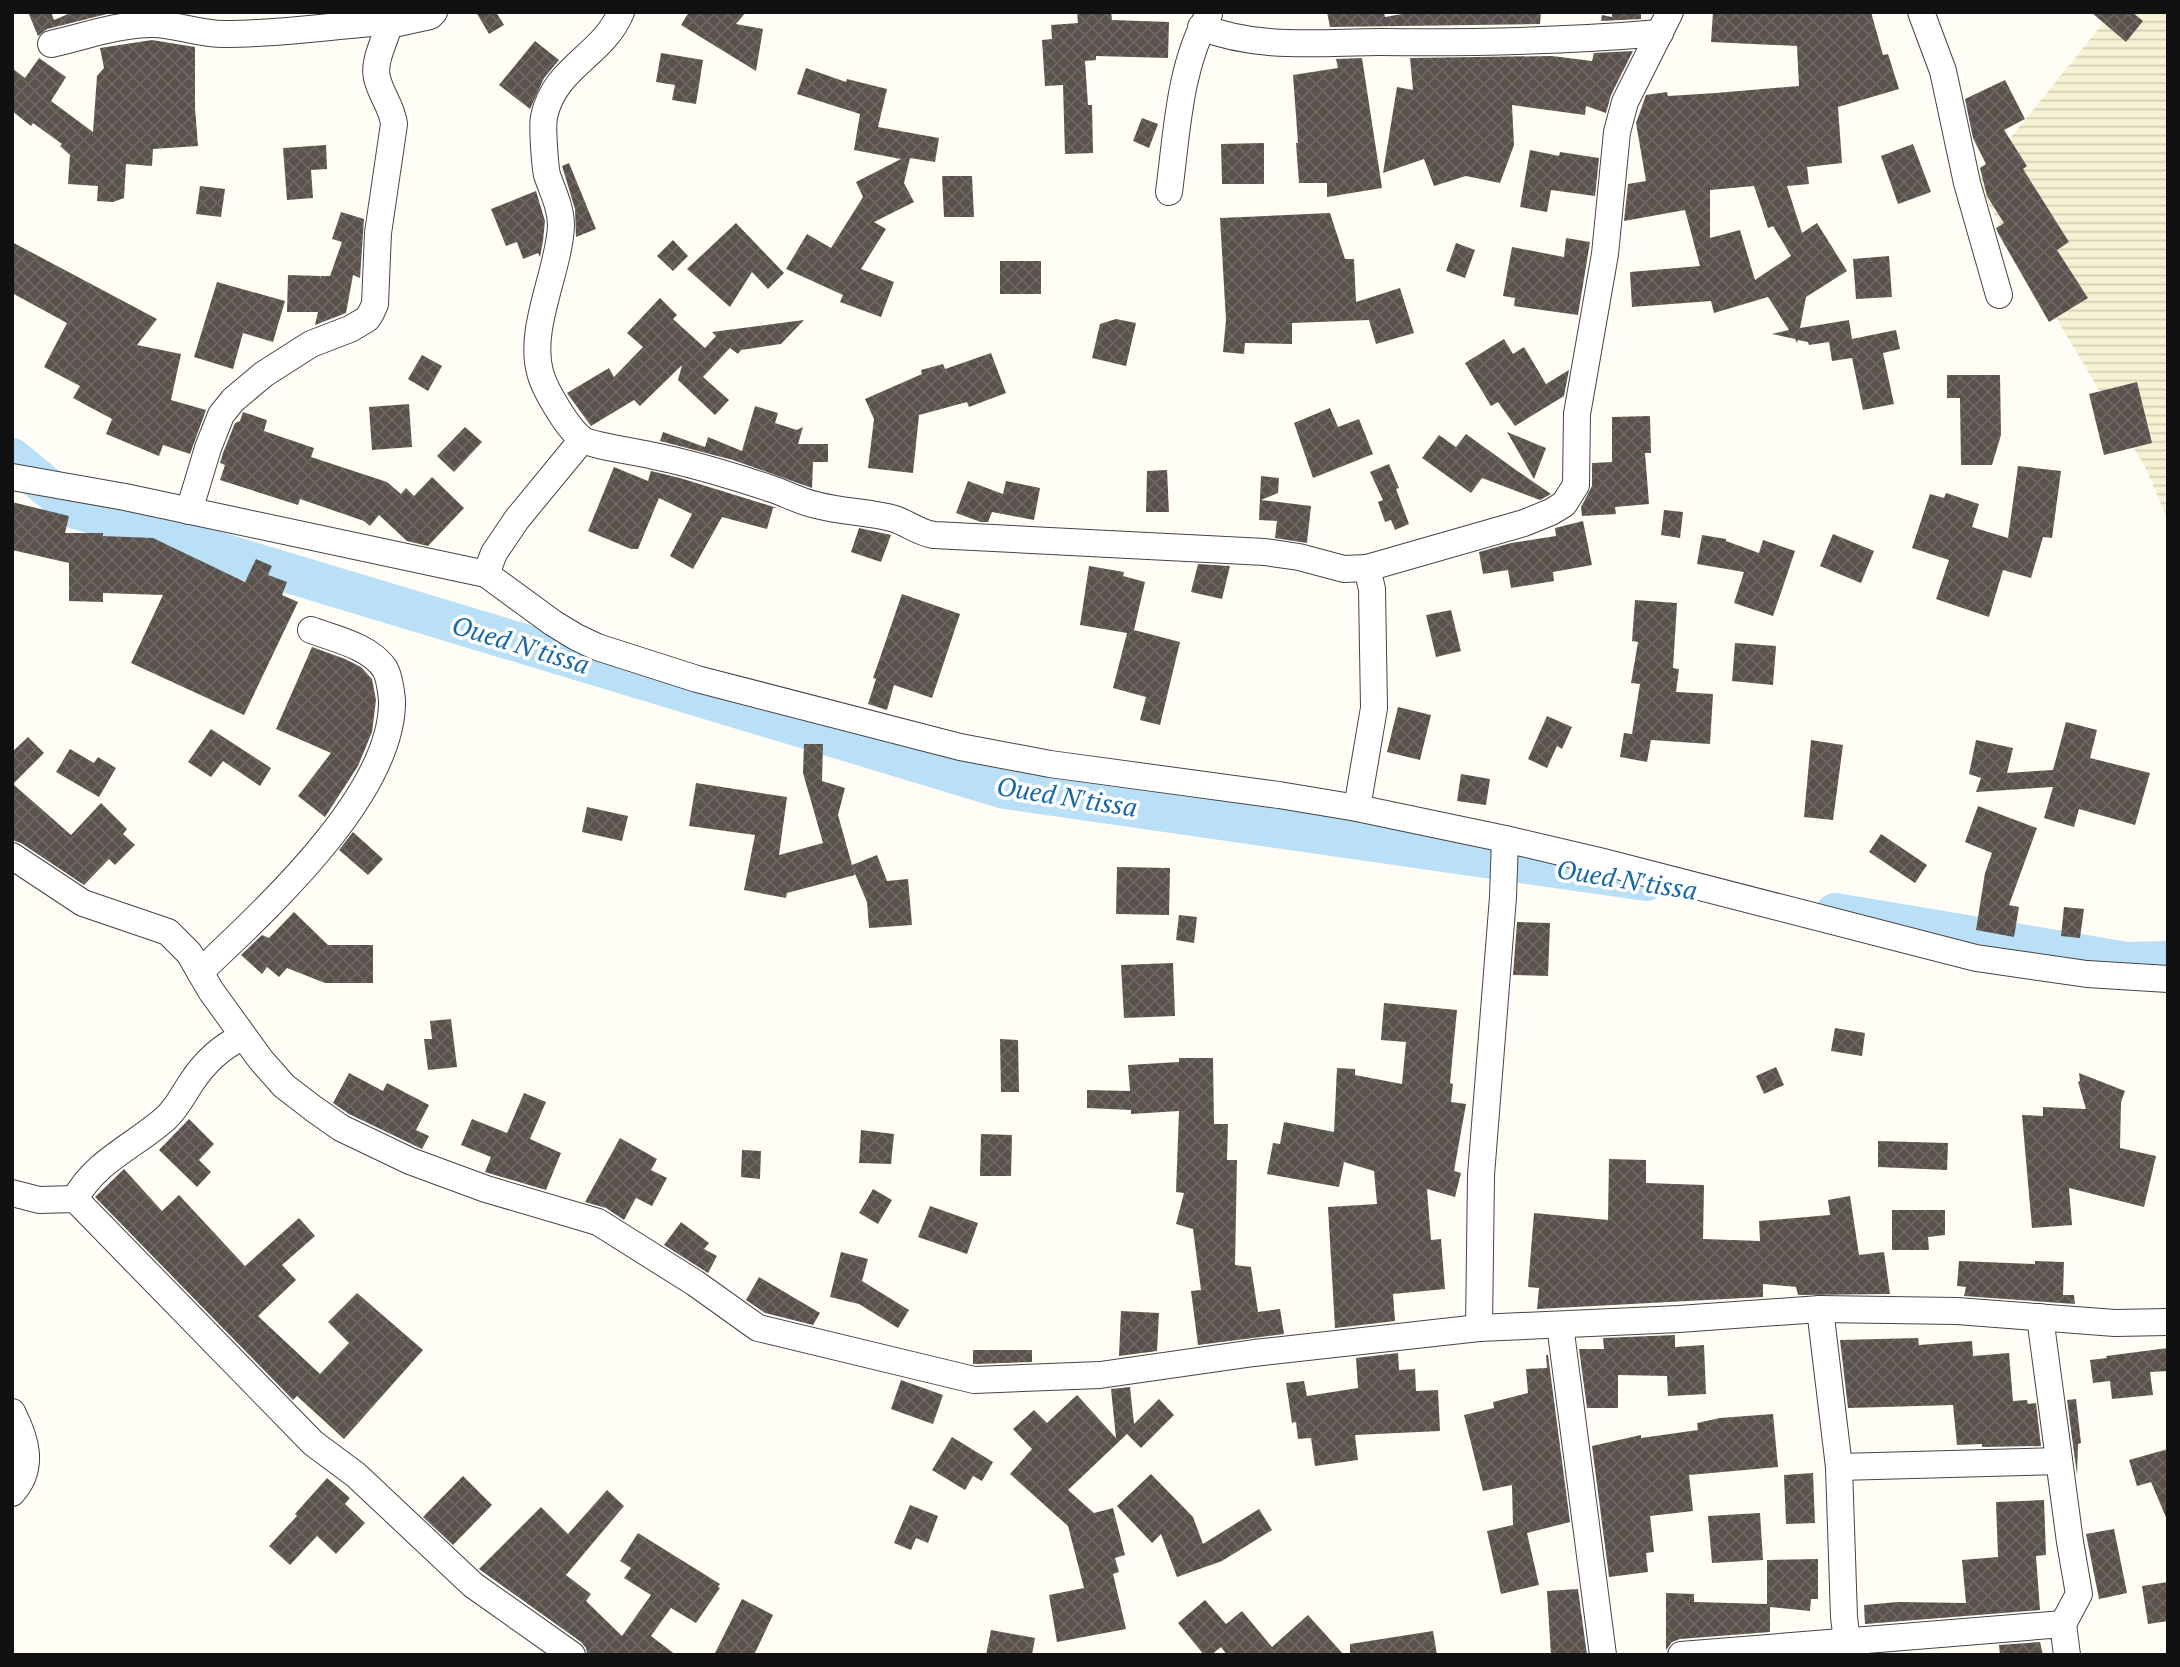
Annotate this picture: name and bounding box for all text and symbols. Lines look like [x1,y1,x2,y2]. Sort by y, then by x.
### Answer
water label: Oued N'tissa [448,607,594,681]
water label: Oued N'tissa [994,768,1140,824]
water label: Oued N'tissa [1554,851,1700,907]

